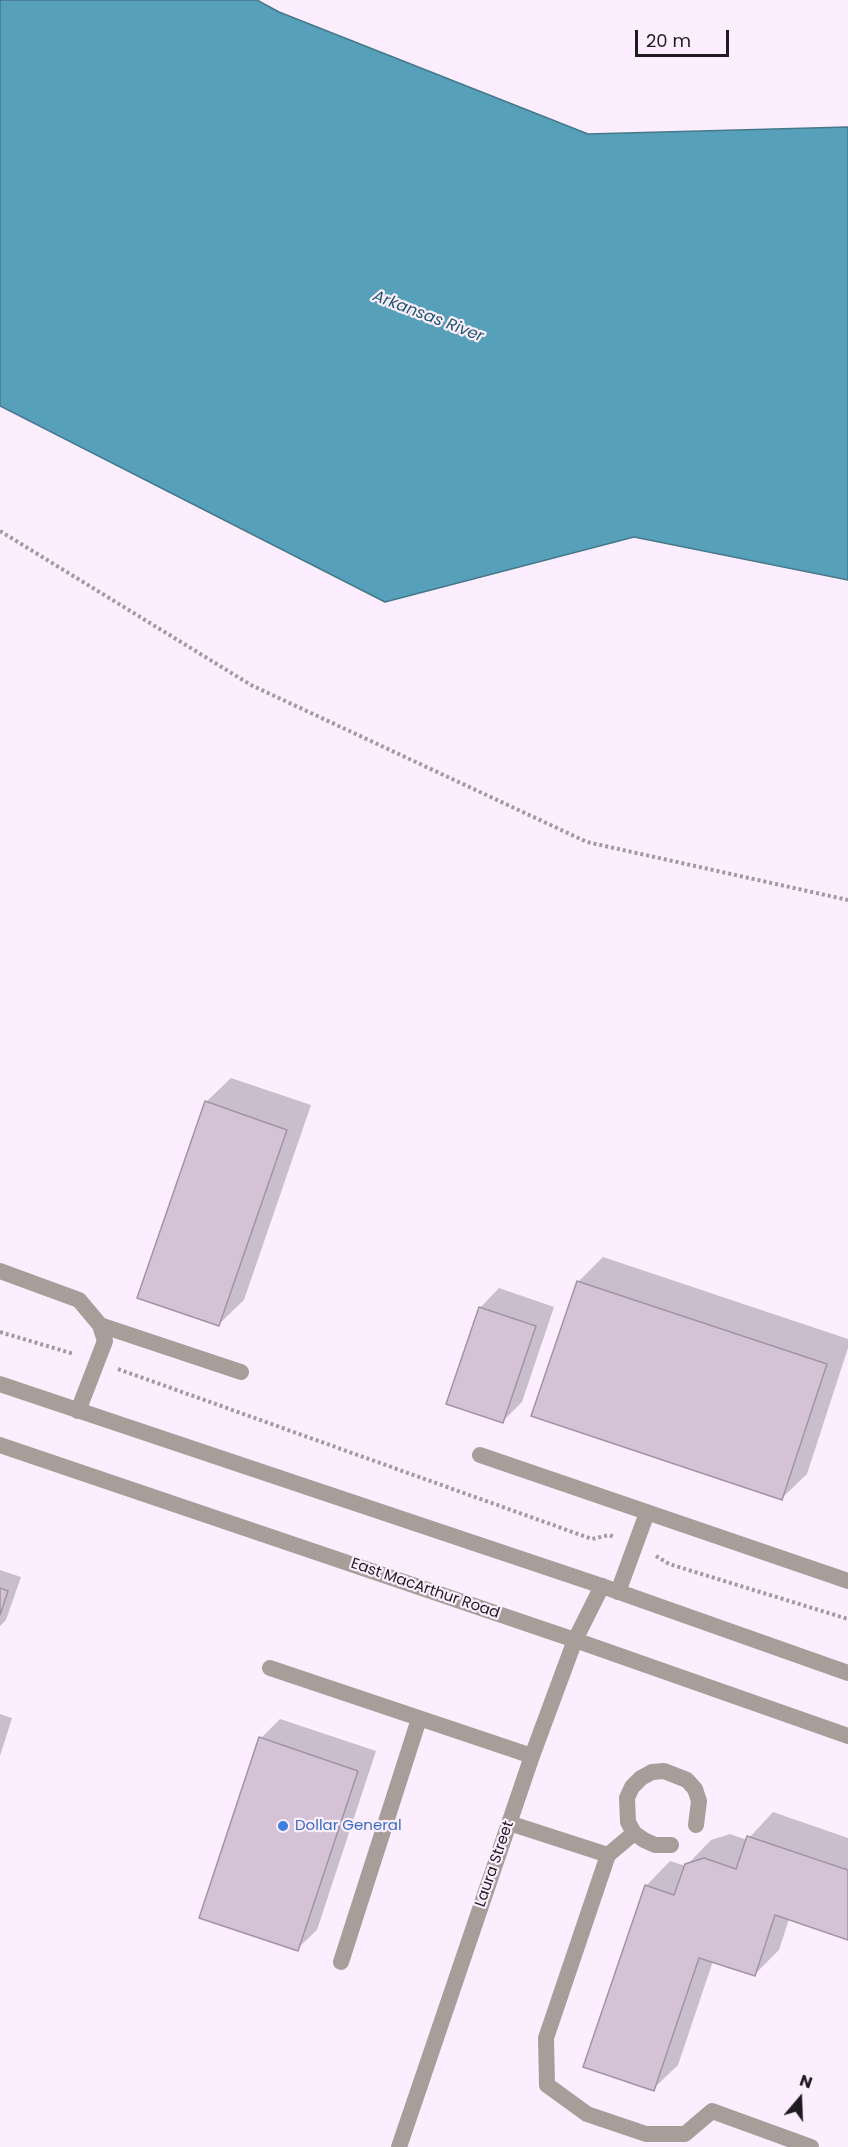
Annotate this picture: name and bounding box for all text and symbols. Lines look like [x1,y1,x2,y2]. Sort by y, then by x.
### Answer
scale bar [638,18,732,56]
text: 20 m [646,28,691,53]
water label: Arkansas River [370,287,486,347]
street label: East MacArthur Road [348,1555,502,1623]
place label: Dollar General [295,1817,402,1835]
marker: Dollar General [276,1819,290,1833]
street label: Laura Street [472,1819,518,1909]
north arrow [770,2069,830,2129]
text: N [797,2069,815,2094]

